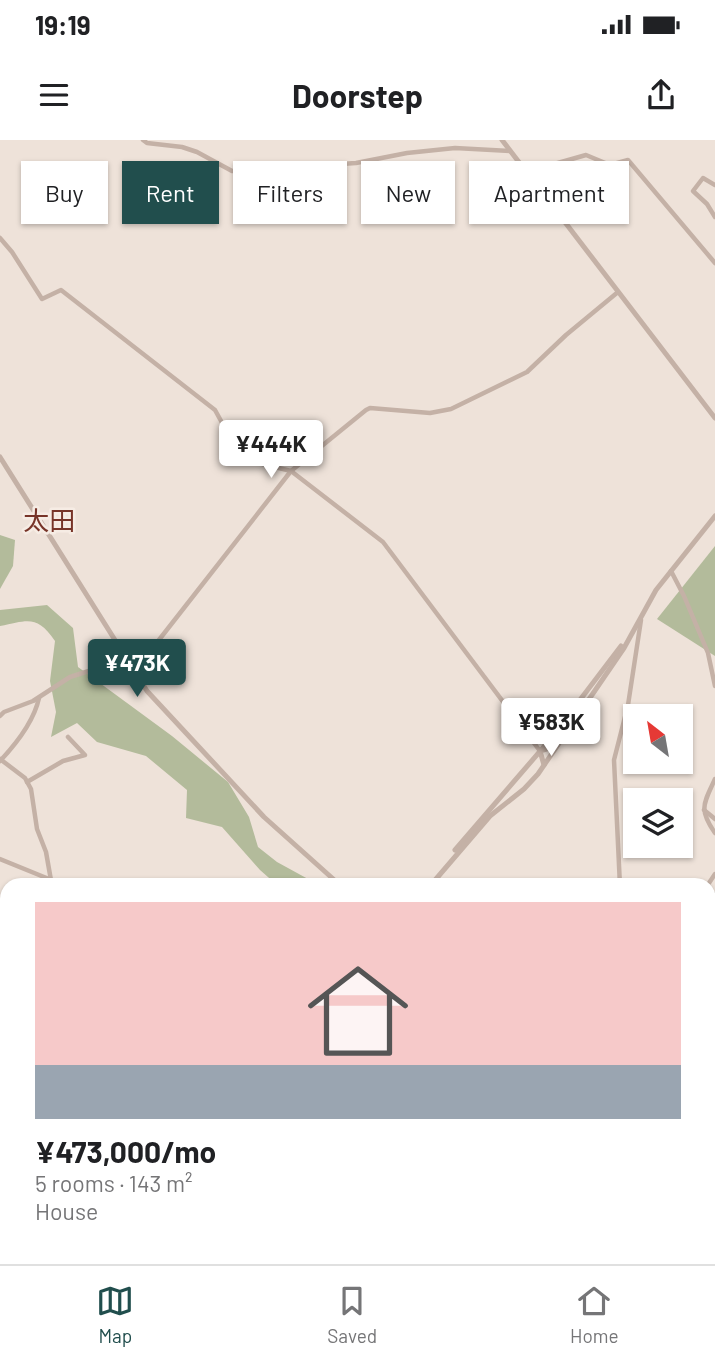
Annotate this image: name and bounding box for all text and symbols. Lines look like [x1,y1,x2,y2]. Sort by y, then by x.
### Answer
text: 19:19 [35,9,90,40]
icon: menu [35,76,73,114]
text: Doorstep [292,76,423,114]
icon: share [642,76,680,114]
chip: Buy [21,161,108,224]
chip: Rent [122,161,219,224]
chip: Filters [233,161,347,224]
chip: New [361,161,455,224]
chip: Apartment [469,161,629,224]
pin: ¥444K [222,420,320,480]
text: ¥444K [235,429,307,457]
district label: 太田 [23,504,75,535]
pin: ¥473K [88,640,186,699]
text: ¥473K [104,648,170,676]
pin: ¥583K [502,698,600,758]
north arrow [623,704,693,774]
map controls [623,704,693,858]
text: ¥583K [517,707,585,735]
button: layers [623,788,693,858]
icon: home [295,948,421,1074]
text: ¥473,000/mo [35,1133,216,1169]
text: 5 rooms · 143 m² [35,1169,193,1197]
text: House [35,1197,98,1225]
tab: Map [96,1282,134,1347]
tab: Saved [327,1282,377,1347]
tab: Home [570,1282,619,1347]

